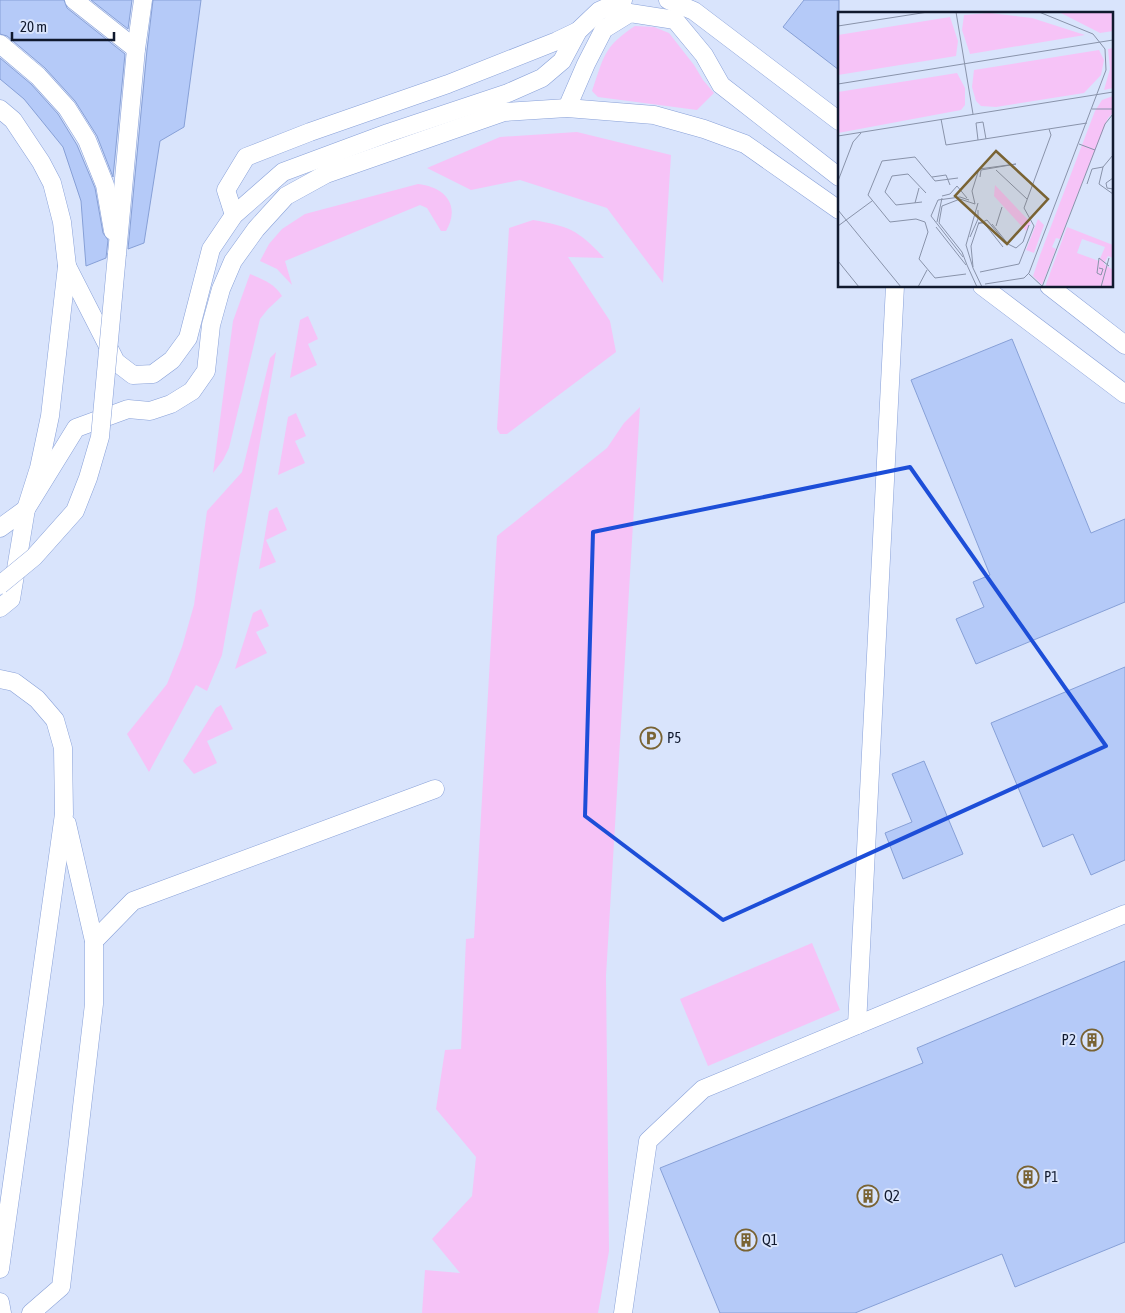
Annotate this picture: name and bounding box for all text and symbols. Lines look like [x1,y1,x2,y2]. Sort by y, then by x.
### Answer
scale bar [12,10,115,42]
inset map [838,12,1112,288]
text: 20 m [20,18,47,35]
parking icon: P5 [639,726,663,750]
place label: P5 [667,729,681,746]
building icon: P2 [1080,1028,1104,1052]
place label: P2 [1062,1031,1076,1048]
building icon: P1 [1016,1165,1040,1189]
place label: P1 [1044,1168,1058,1185]
building icon: Q2 [856,1184,880,1208]
place label: Q2 [884,1187,900,1204]
building icon: Q1 [734,1228,758,1252]
place label: Q1 [762,1231,778,1248]

